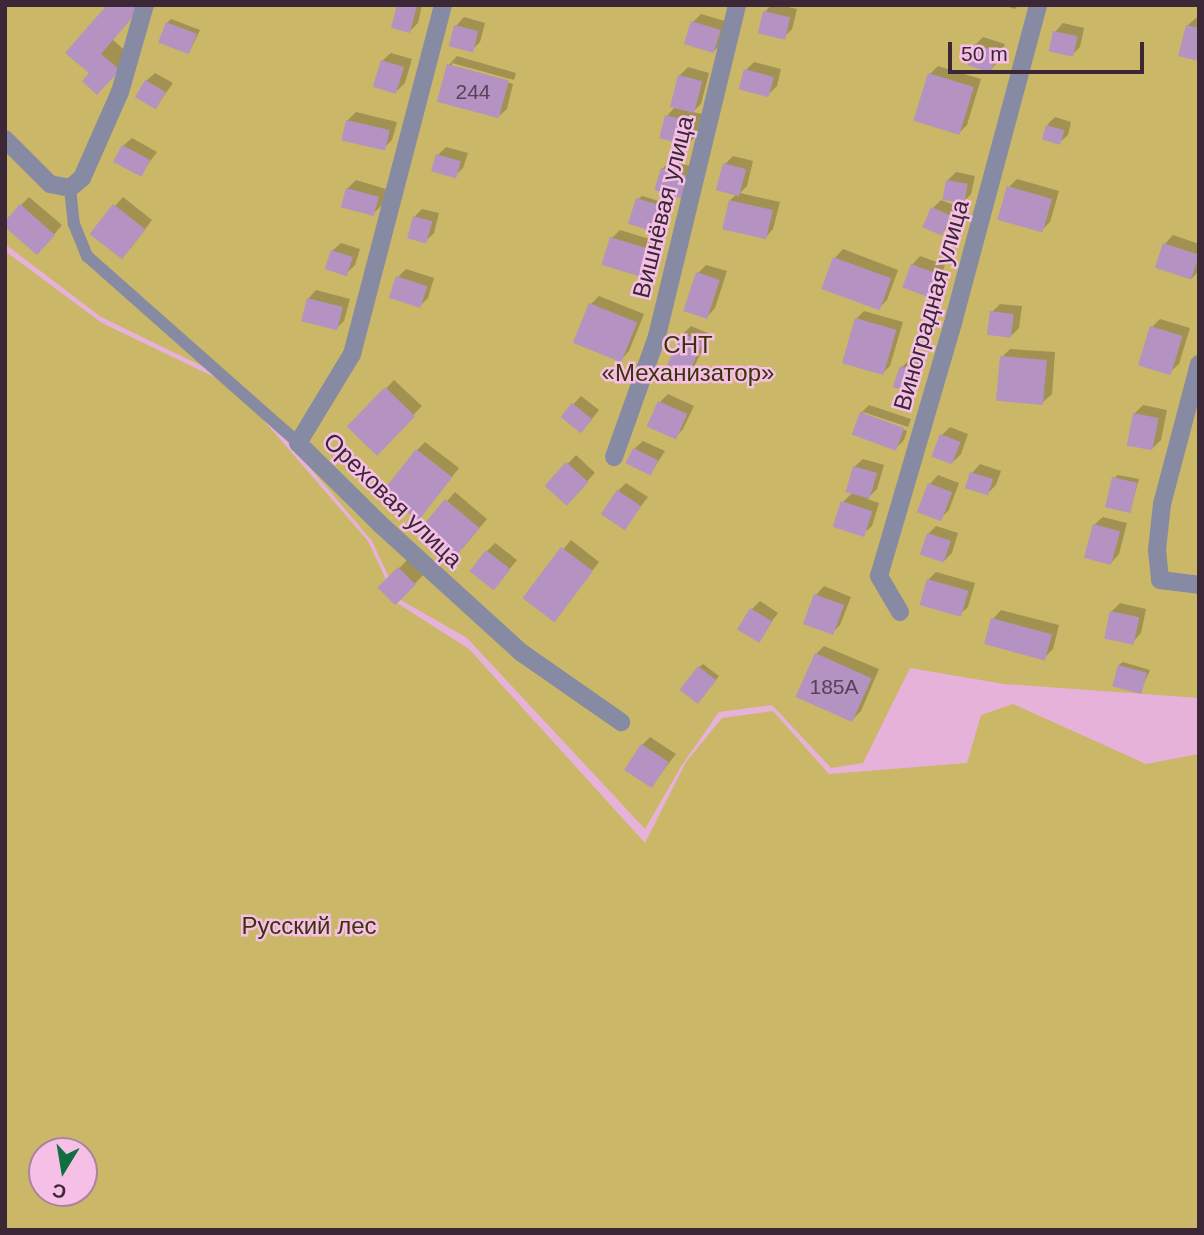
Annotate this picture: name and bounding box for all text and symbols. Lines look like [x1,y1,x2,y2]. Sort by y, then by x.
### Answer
scale bar [952,28,1148,72]
text: 50 m [961,42,1008,65]
house number: 244 [455,79,491,105]
street label: Вишнёвая улица [626,113,700,301]
street label: Виноградная улица [887,196,975,414]
park label: СНТ «Механизатор» [602,331,774,387]
street label: Ореховая улица [318,427,468,573]
house number: 185А [809,674,859,700]
park label: Русский лес [241,912,377,940]
north arrow [28,1137,98,1207]
text: С [51,1180,68,1203]

